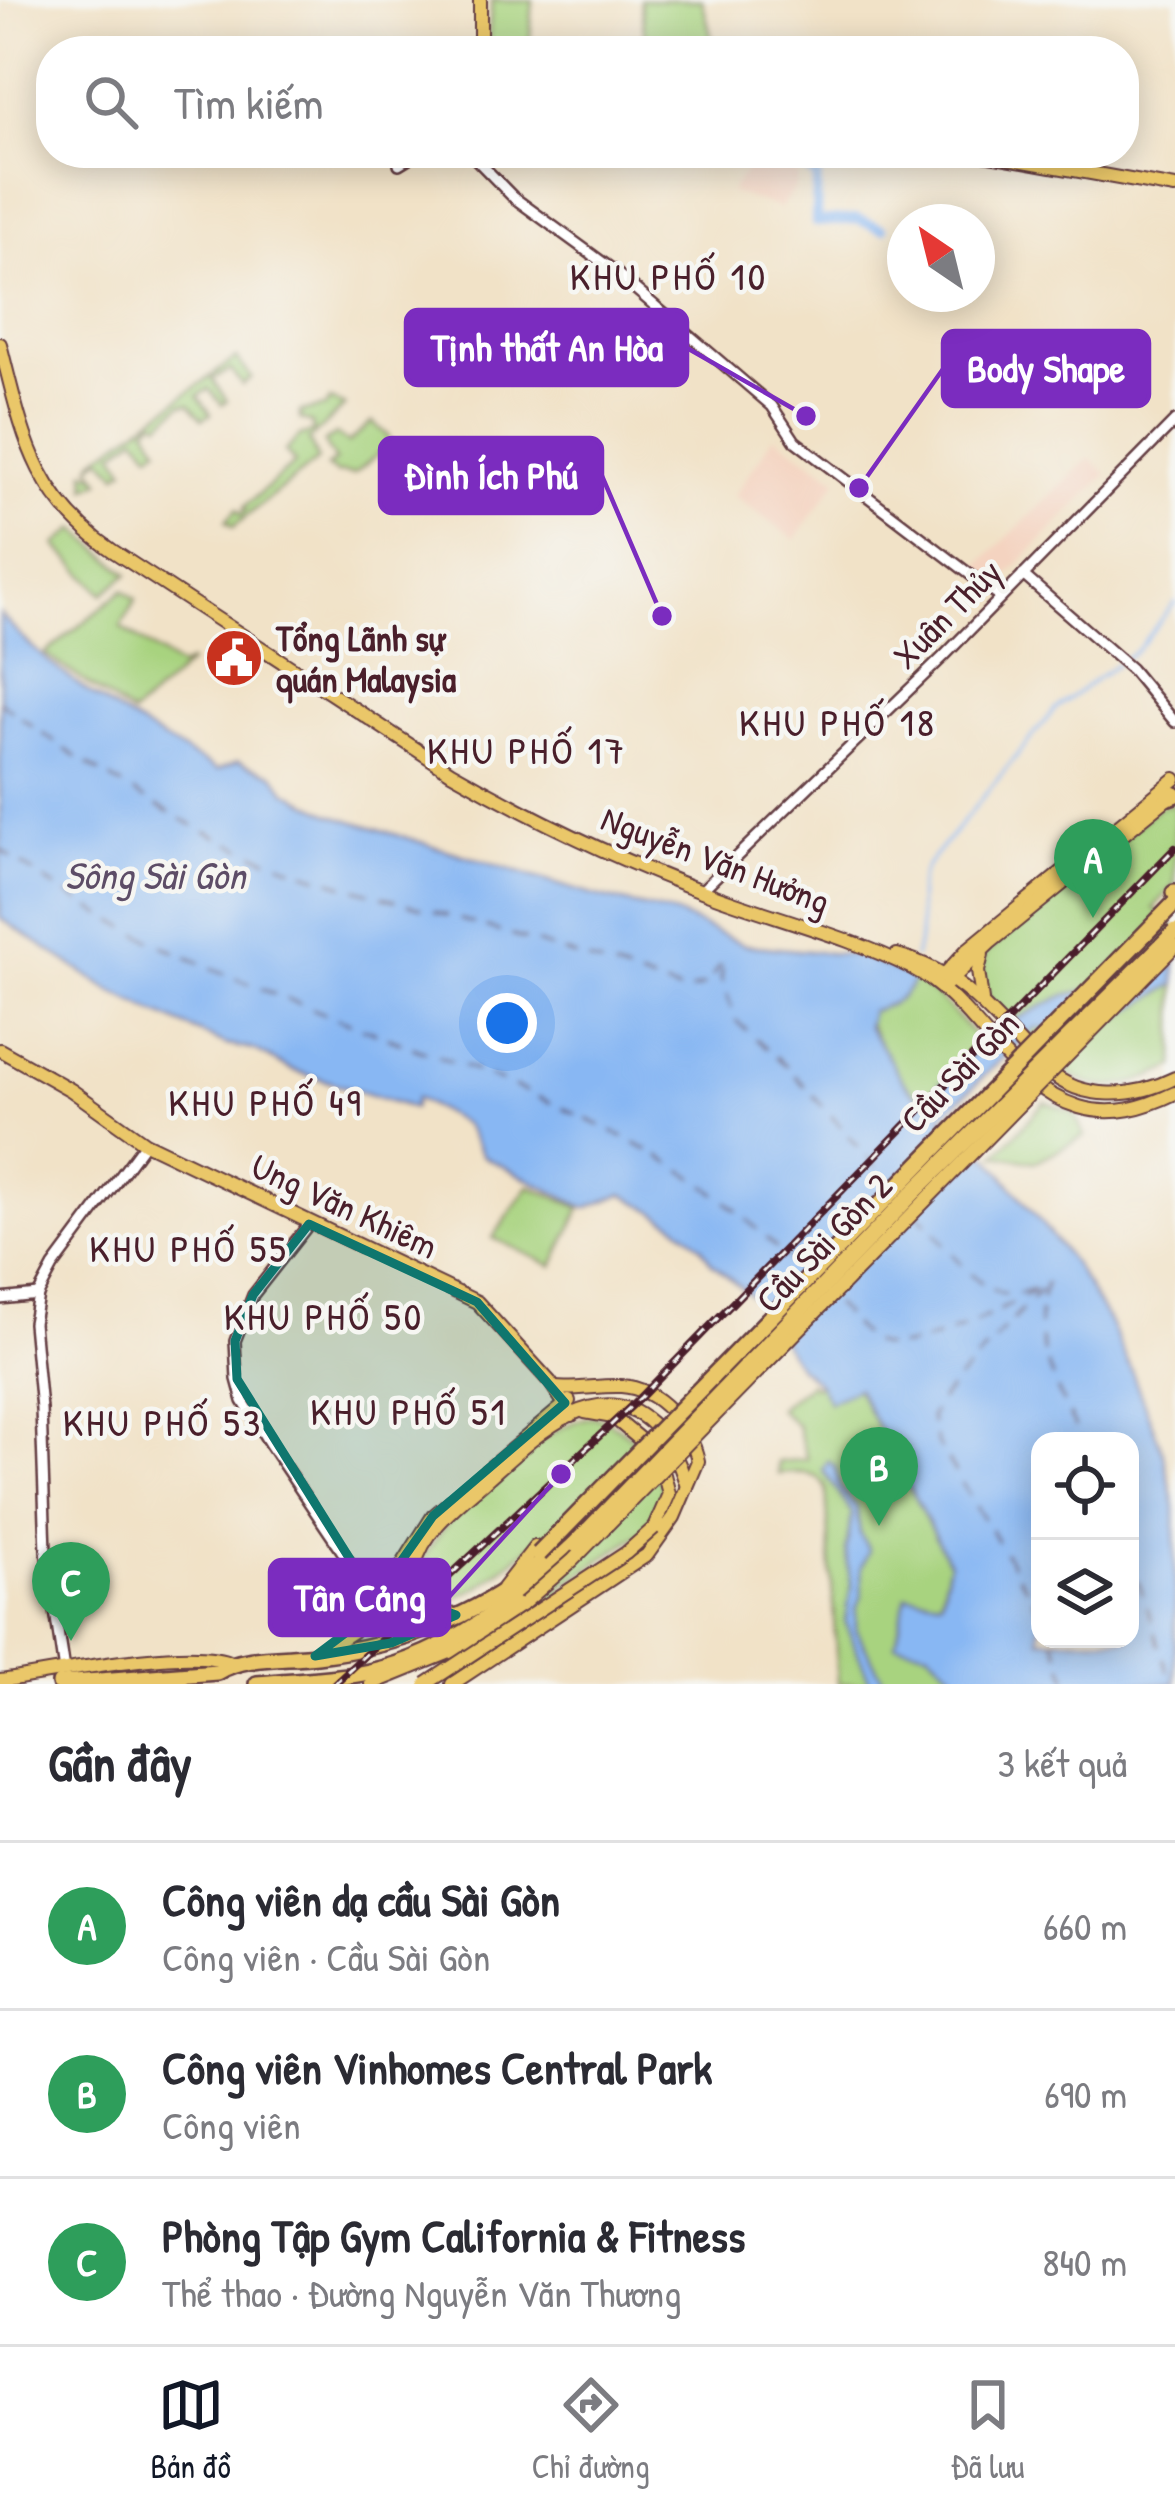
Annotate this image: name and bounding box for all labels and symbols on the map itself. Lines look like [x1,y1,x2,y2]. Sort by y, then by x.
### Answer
north arrow [887,204,995,312]
district label: KHU PHỐ 10 [570,249,768,302]
callout: Tịnh thất An Hòa [406,310,687,385]
text: Tịnh thất An Hòa [430,320,664,373]
callout: Body Shape [943,331,1149,406]
text: Body Shape [967,341,1125,395]
callout: Đình Ích Phú [380,438,602,513]
text: Đình Ích Phú [404,448,578,501]
street label: Xuân Thủy [880,547,1012,679]
place label: Tổng Lãnh sự quán Malaysia [275,613,456,704]
public building icon: Tổng Lãnh sự quán Malaysia [203,627,265,689]
district label: KHU PHỐ 18 [739,695,937,748]
district label: KHU PHỐ 17 [427,723,627,776]
street label: Nguyễn Văn Hưởng [595,793,837,925]
pin: A [1054,819,1132,918]
water label: Sông Sài Gòn [65,848,249,902]
your location [477,993,537,1053]
street label: Cầu Sài Gòn [889,999,1029,1143]
district label: KHU PHỐ 49 [168,1075,364,1128]
street label: Ung Văn Khiêm [244,1141,446,1269]
street label: Cầu Sài Gòn 2 [744,1161,902,1323]
district label: KHU PHỐ 55 [89,1221,289,1274]
district label: KHU PHỐ 50 [224,1289,424,1342]
district label: KHU PHỐ 51 [310,1384,508,1437]
district label: KHU PHỐ 53 [63,1395,263,1448]
pin: B [840,1427,918,1526]
pin: C [32,1542,110,1641]
callout: Tân Cảng [270,1560,449,1635]
text: Tân Cảng [293,1570,426,1624]

